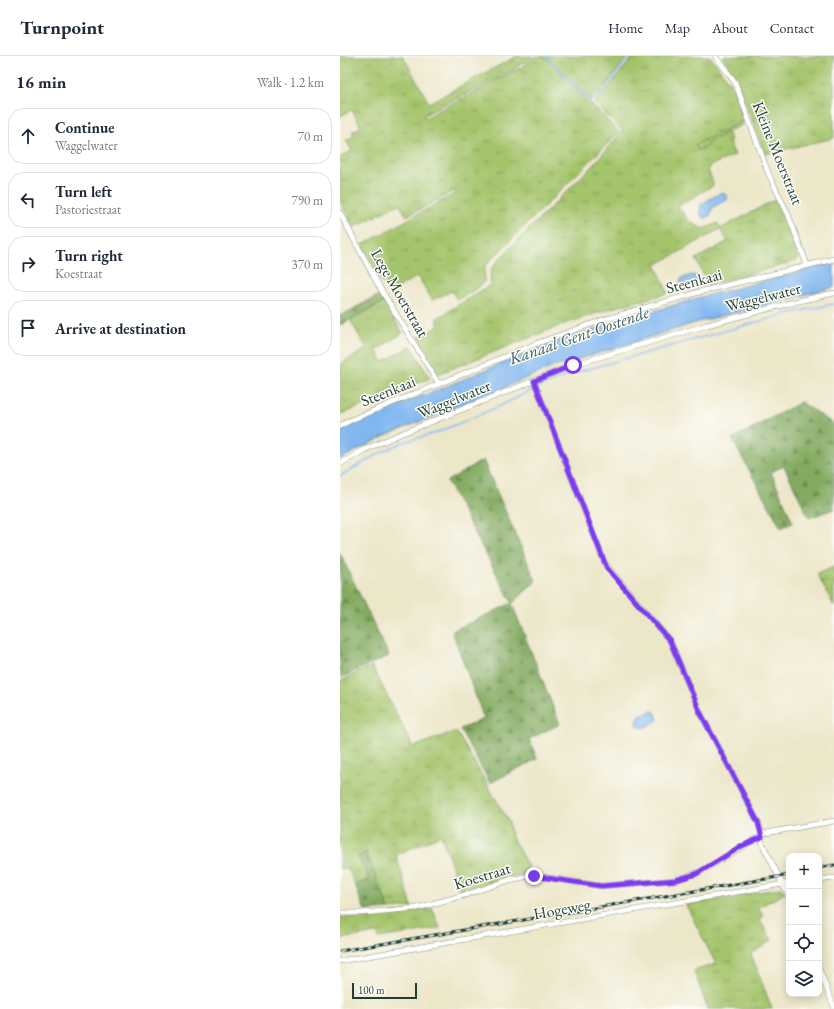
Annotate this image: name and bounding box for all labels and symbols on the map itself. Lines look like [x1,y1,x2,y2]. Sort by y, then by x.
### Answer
street label: Kleine Moerstraat [748,98,808,208]
street label: Lege Moerstraat [366,245,434,341]
street label: Steenkaai [664,263,725,299]
street label: Waggelwater [723,277,804,317]
water label: Kanaal Gent-Oostende [505,301,652,370]
route start [564,356,582,374]
street label: Steenkaai [357,370,419,411]
street label: Waggelwater [414,375,494,423]
street label: Koestraat [451,857,513,895]
route end [525,867,543,885]
street label: Hogeweg [532,893,593,924]
scale bar [352,981,417,1000]

